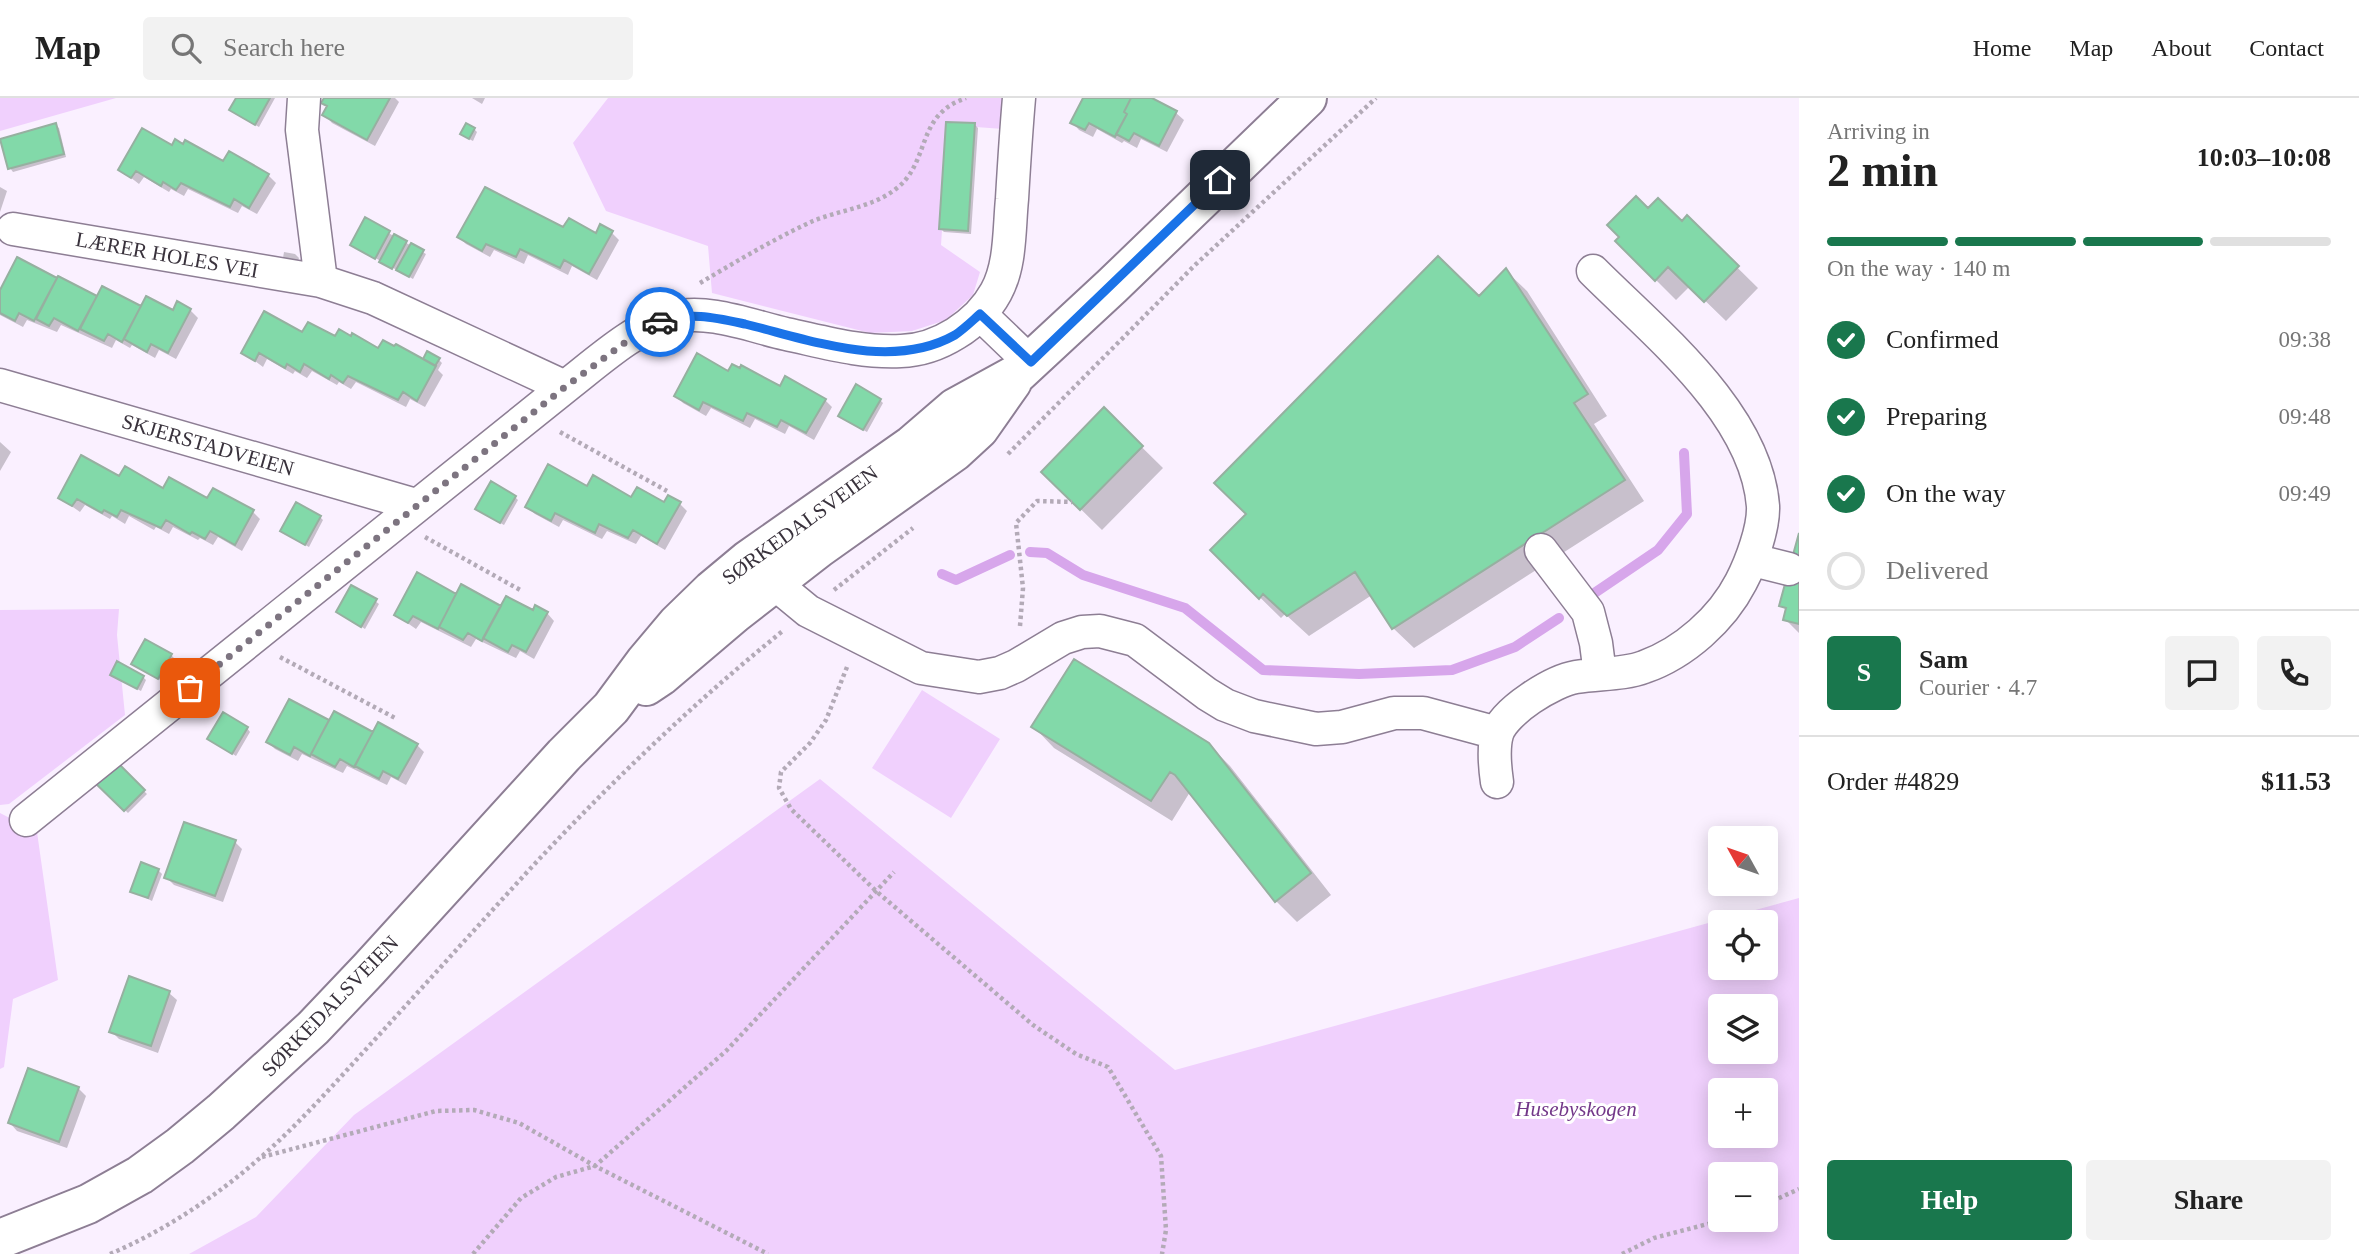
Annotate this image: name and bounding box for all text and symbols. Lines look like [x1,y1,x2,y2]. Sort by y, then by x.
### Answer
search box [143,17,633,80]
icon: search [167,29,205,67]
text: Map [35,30,101,66]
text: Search here [223,33,345,62]
text: Home [1973,35,2031,61]
text: Map [2069,35,2113,61]
text: About [2151,35,2211,61]
text: Contact [2249,35,2324,61]
text: Arriving in [1827,119,1930,144]
text: 10:03–10:08 [2197,143,2331,172]
text: 2 min [1827,145,1938,196]
pin [1190,150,1250,210]
icon: home [1201,161,1239,199]
street label: LÆRER HOLES VEI [74,227,260,283]
text: On the way · 140 m [1827,256,2010,281]
courier [625,287,695,357]
icon: car [641,303,679,341]
icon: check [1827,321,1865,359]
text: Confirmed [1886,325,1999,354]
text: 09:38 [2279,327,2331,352]
icon: check [1827,398,1865,436]
text: Preparing [1886,402,1987,431]
text: 09:48 [2279,404,2331,429]
street label: SKJERSTADVEIEN [119,409,297,481]
street label: SØRKEDALSVEIEN [717,460,883,590]
icon: check [1827,475,1865,513]
text: On the way [1886,479,2006,508]
text: 09:49 [2279,481,2331,506]
text: Delivered [1886,556,1989,585]
button: chat [2165,636,2239,710]
button: phone [2257,636,2331,710]
text: Sam [1919,645,1968,674]
pin [160,658,220,718]
text: S [1857,658,1871,687]
icon: bag [171,669,209,707]
text: Courier · 4.7 [1919,675,2037,700]
text: Order #4829 [1827,767,1959,796]
text: $11.53 [2261,767,2331,796]
north arrow [1708,826,1778,896]
map controls [1708,826,1778,1232]
button: locate [1708,910,1778,980]
street label: SØRKEDALSVEIEN [257,931,403,1081]
button: layers [1708,994,1778,1064]
button: + [1708,1078,1778,1148]
park label: Husebyskogen [1514,1097,1637,1121]
button: Help [1827,1160,2072,1240]
button: Share [2086,1160,2331,1240]
button: − [1708,1162,1778,1232]

